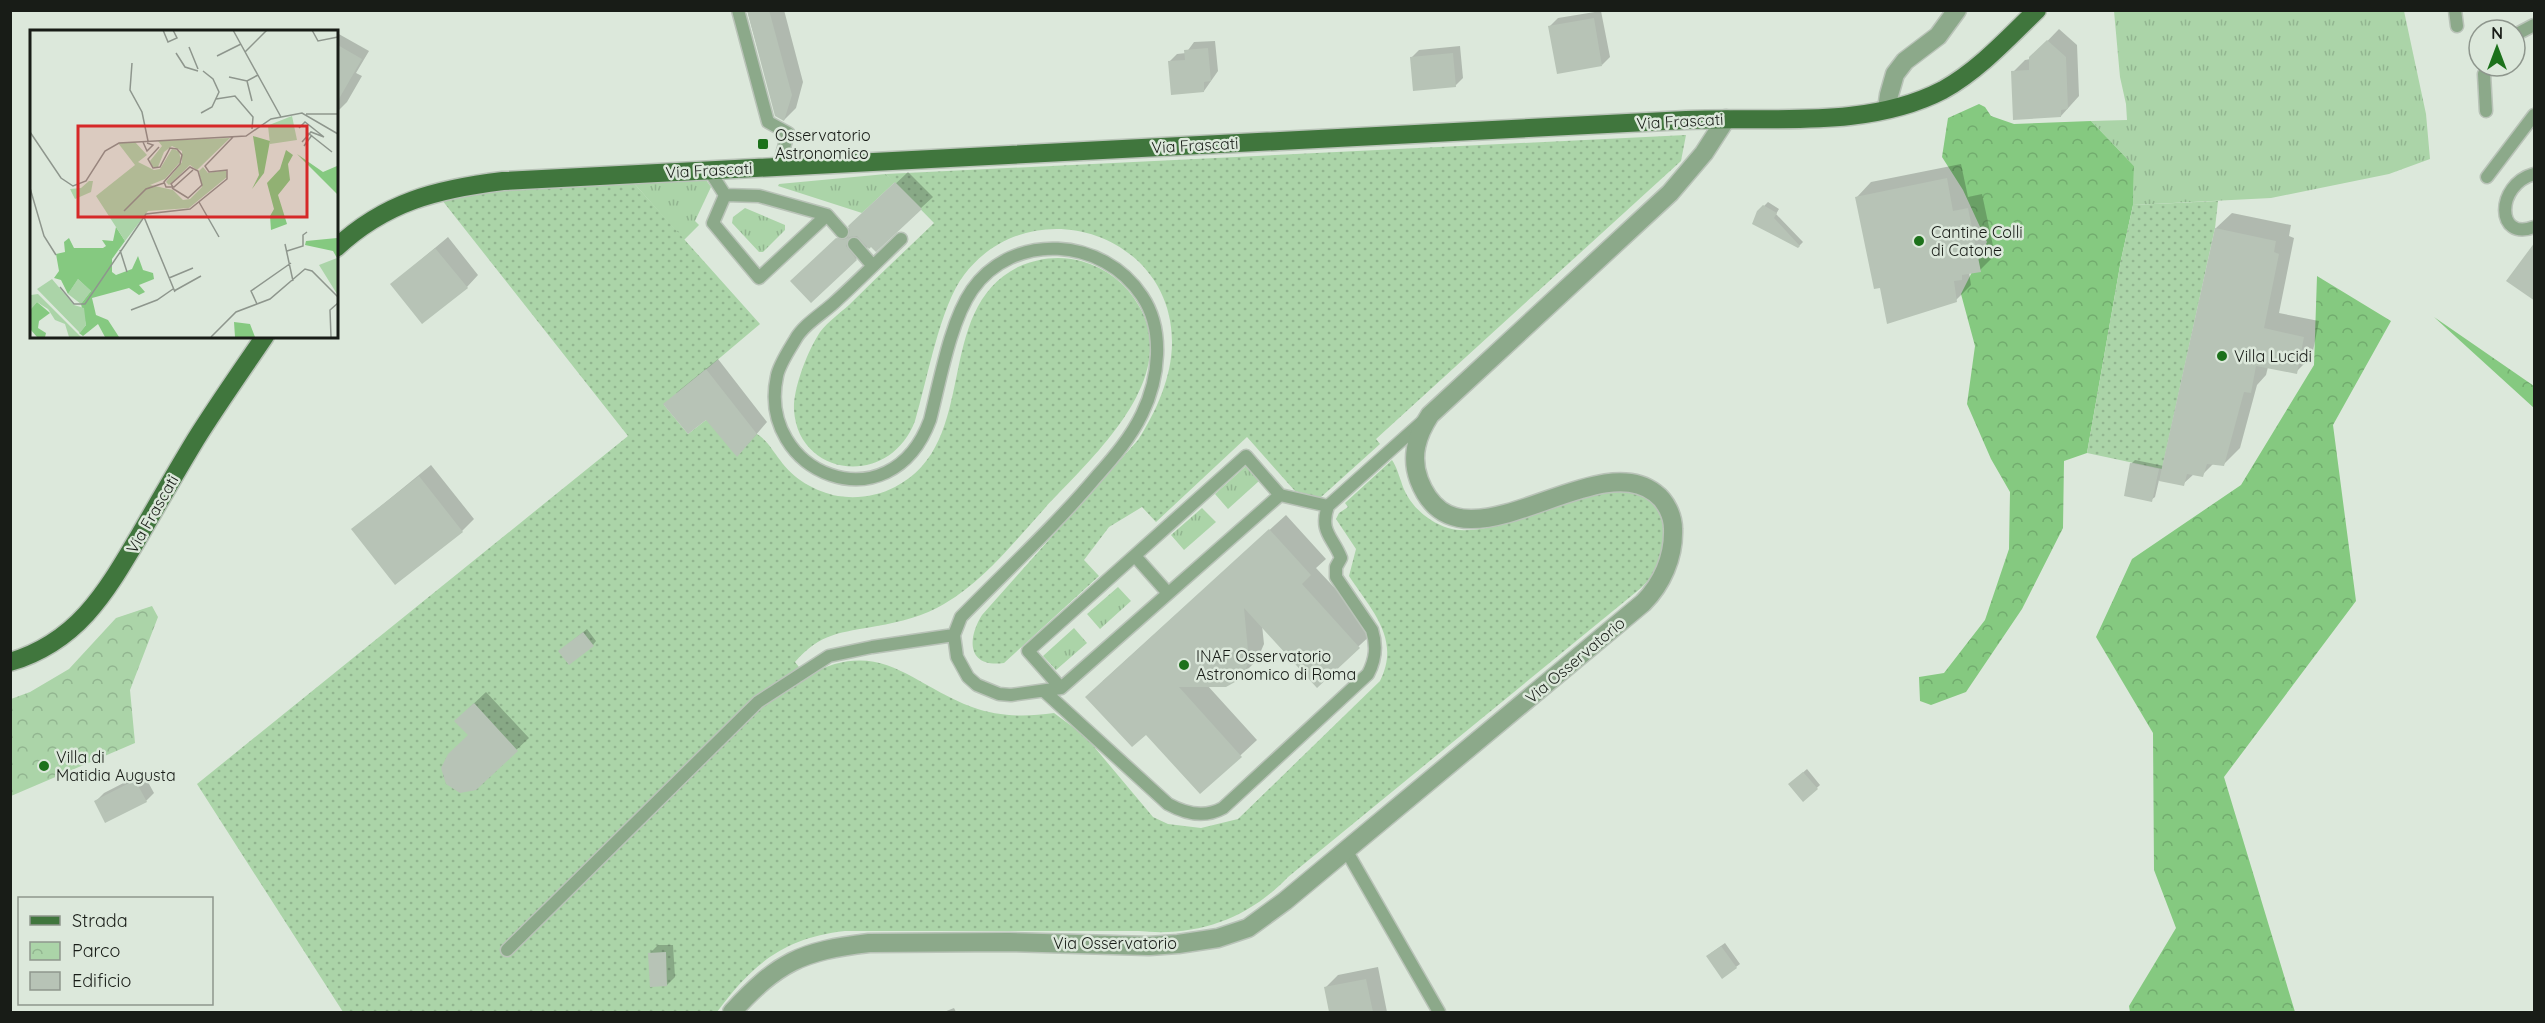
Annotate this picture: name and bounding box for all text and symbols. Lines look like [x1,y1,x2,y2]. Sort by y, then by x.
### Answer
north arrow [2467,18,2527,78]
text: N [2491,23,2503,43]
inset map [30,30,338,338]
street label: Via Frascati [1636,109,1724,133]
place label: Osservatorio Astronomico [775,125,871,163]
street label: Via Frascati [1151,133,1239,157]
marker: Osservatorio Astronomico [756,137,770,151]
street label: Via Frascati [665,158,753,182]
place label: Cantine Colli di Catone [1931,222,2023,260]
marker: Cantine Colli di Catone [1912,234,1926,248]
place label: Villa Lucidi [2234,346,2312,366]
marker: Villa Lucidi [2215,349,2229,363]
street label: Via Frascati [122,471,182,557]
street label: Via Osservatorio [1521,613,1629,707]
place label: INAF Osservatorio Astronomico di Roma [1196,646,1356,684]
marker: INAF Osservatorio Astronomico di Roma [1177,658,1191,672]
place label: Villa di Matidia Augusta [56,747,176,785]
marker: Villa di Matidia Augusta [37,759,51,773]
legend [18,897,213,1005]
text: Strada [72,909,128,932]
street label: Via Osservatorio [1053,933,1177,953]
text: Parco [72,939,120,962]
text: Edificio [72,969,131,992]

